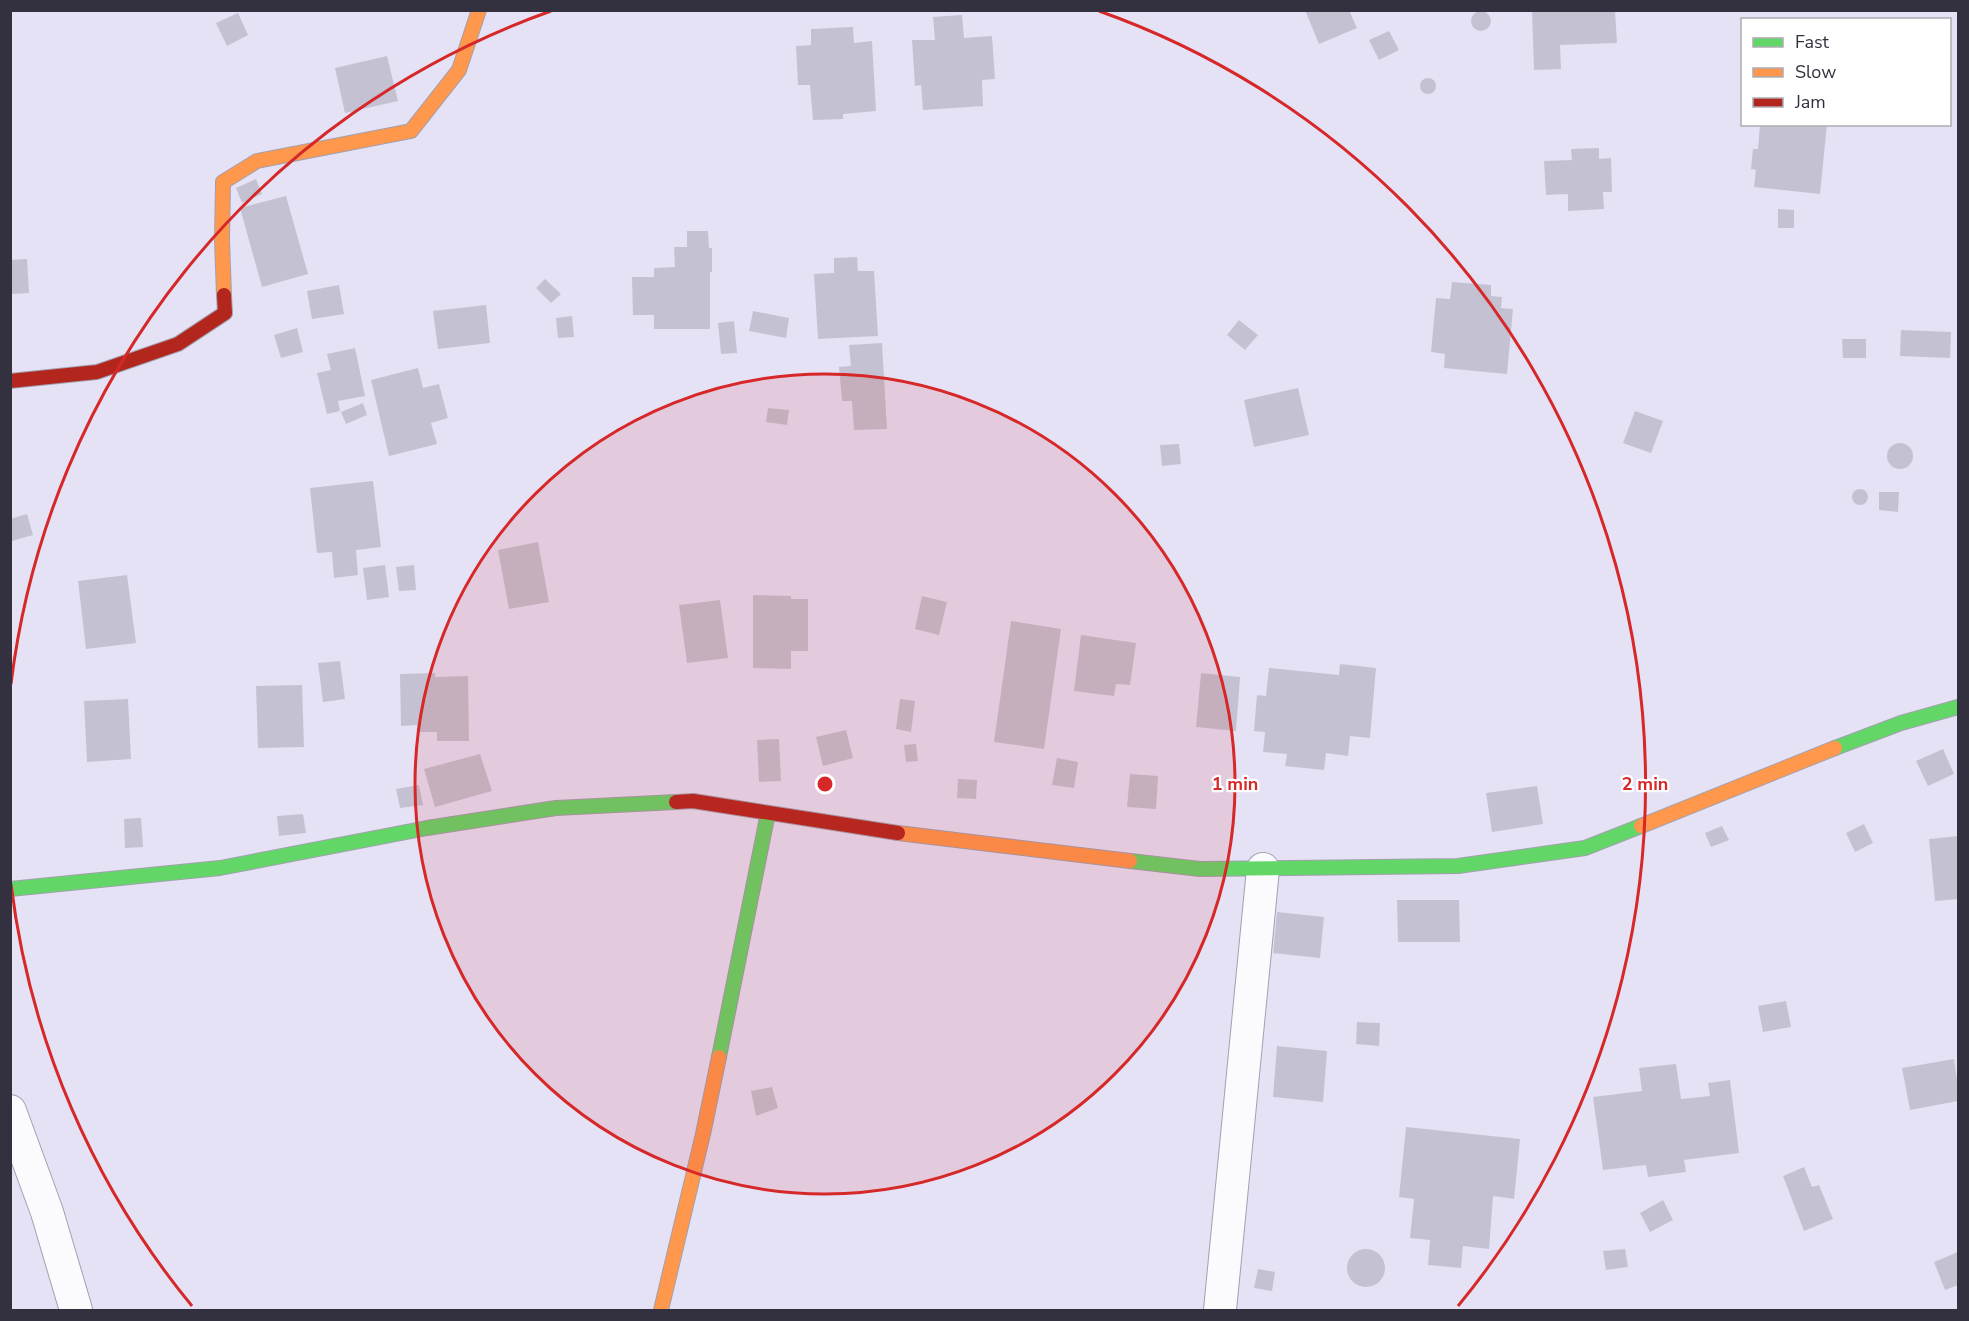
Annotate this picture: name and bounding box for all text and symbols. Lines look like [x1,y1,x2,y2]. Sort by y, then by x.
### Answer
legend [1741,18,1951,126]
text: Fast [1795,30,1830,54]
text: Slow [1795,60,1836,84]
text: Jam [1794,90,1826,114]
text: 1 min [1212,772,1258,796]
text: 2 min [1622,772,1668,796]
centre of rings [815,774,835,794]

